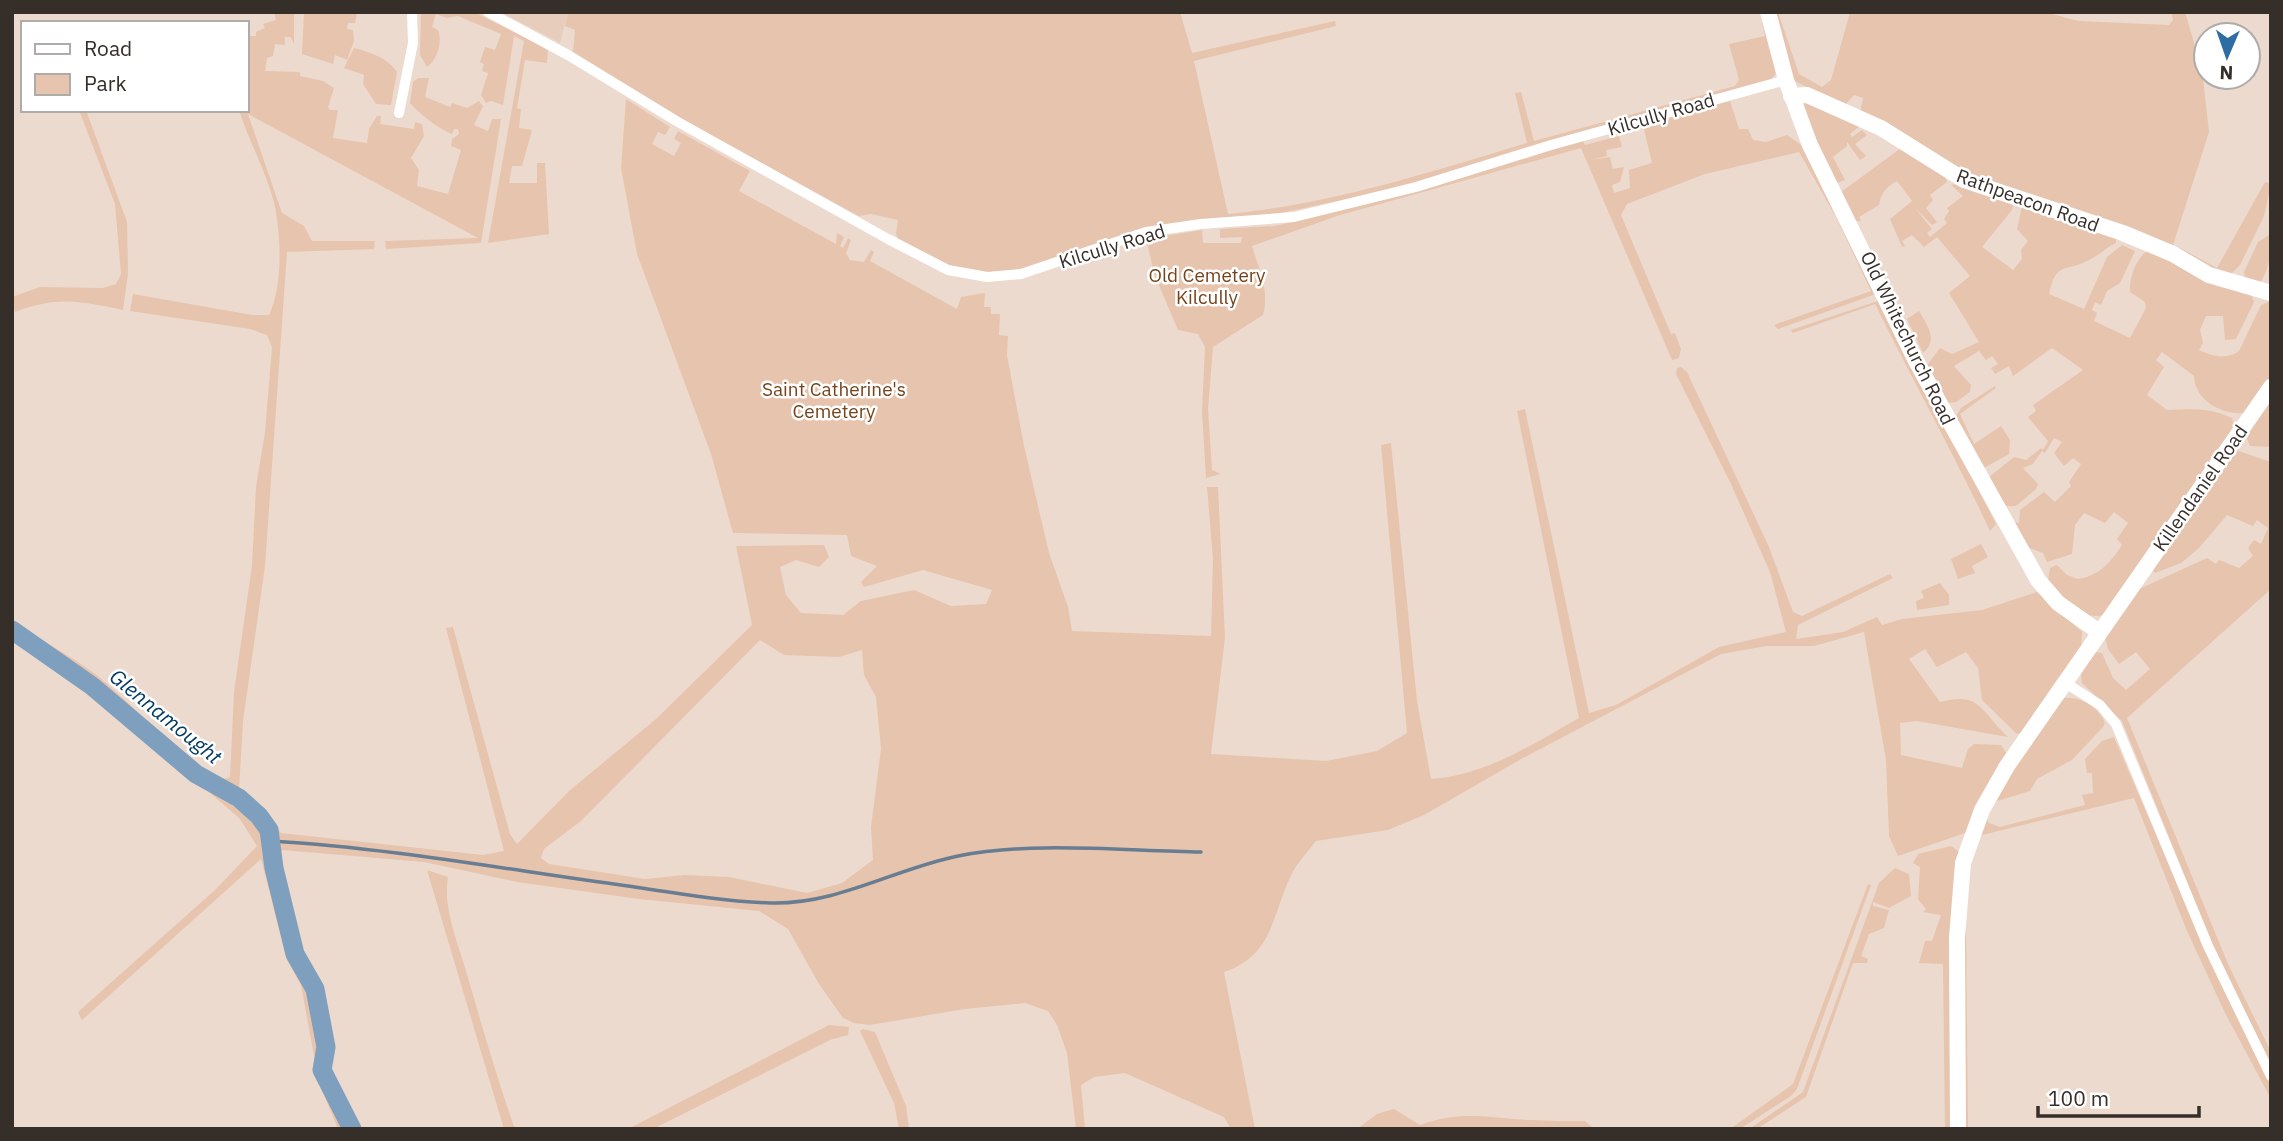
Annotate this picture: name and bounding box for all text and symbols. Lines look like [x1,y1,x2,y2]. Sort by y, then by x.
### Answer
legend [21,21,248,112]
north arrow [2192,21,2262,91]
text: Road [84,34,132,62]
text: N [2219,61,2234,85]
text: Park [84,69,127,97]
street label: Kilcully Road [1605,87,1717,141]
street label: Rathpeacon Road [1953,163,2103,237]
street label: Kilcully Road [1056,218,1168,274]
street label: Old Whitechurch Road [1856,247,1960,429]
park label: Old Cemetery Kilcully [1148,263,1266,309]
park label: Saint Catherine's Cemetery [762,377,906,423]
street label: Killendaniel Road [2148,420,2252,556]
water label: Glennamought [104,662,229,771]
scale bar [2038,1074,2199,1118]
text: 100 m [2048,1084,2109,1112]

